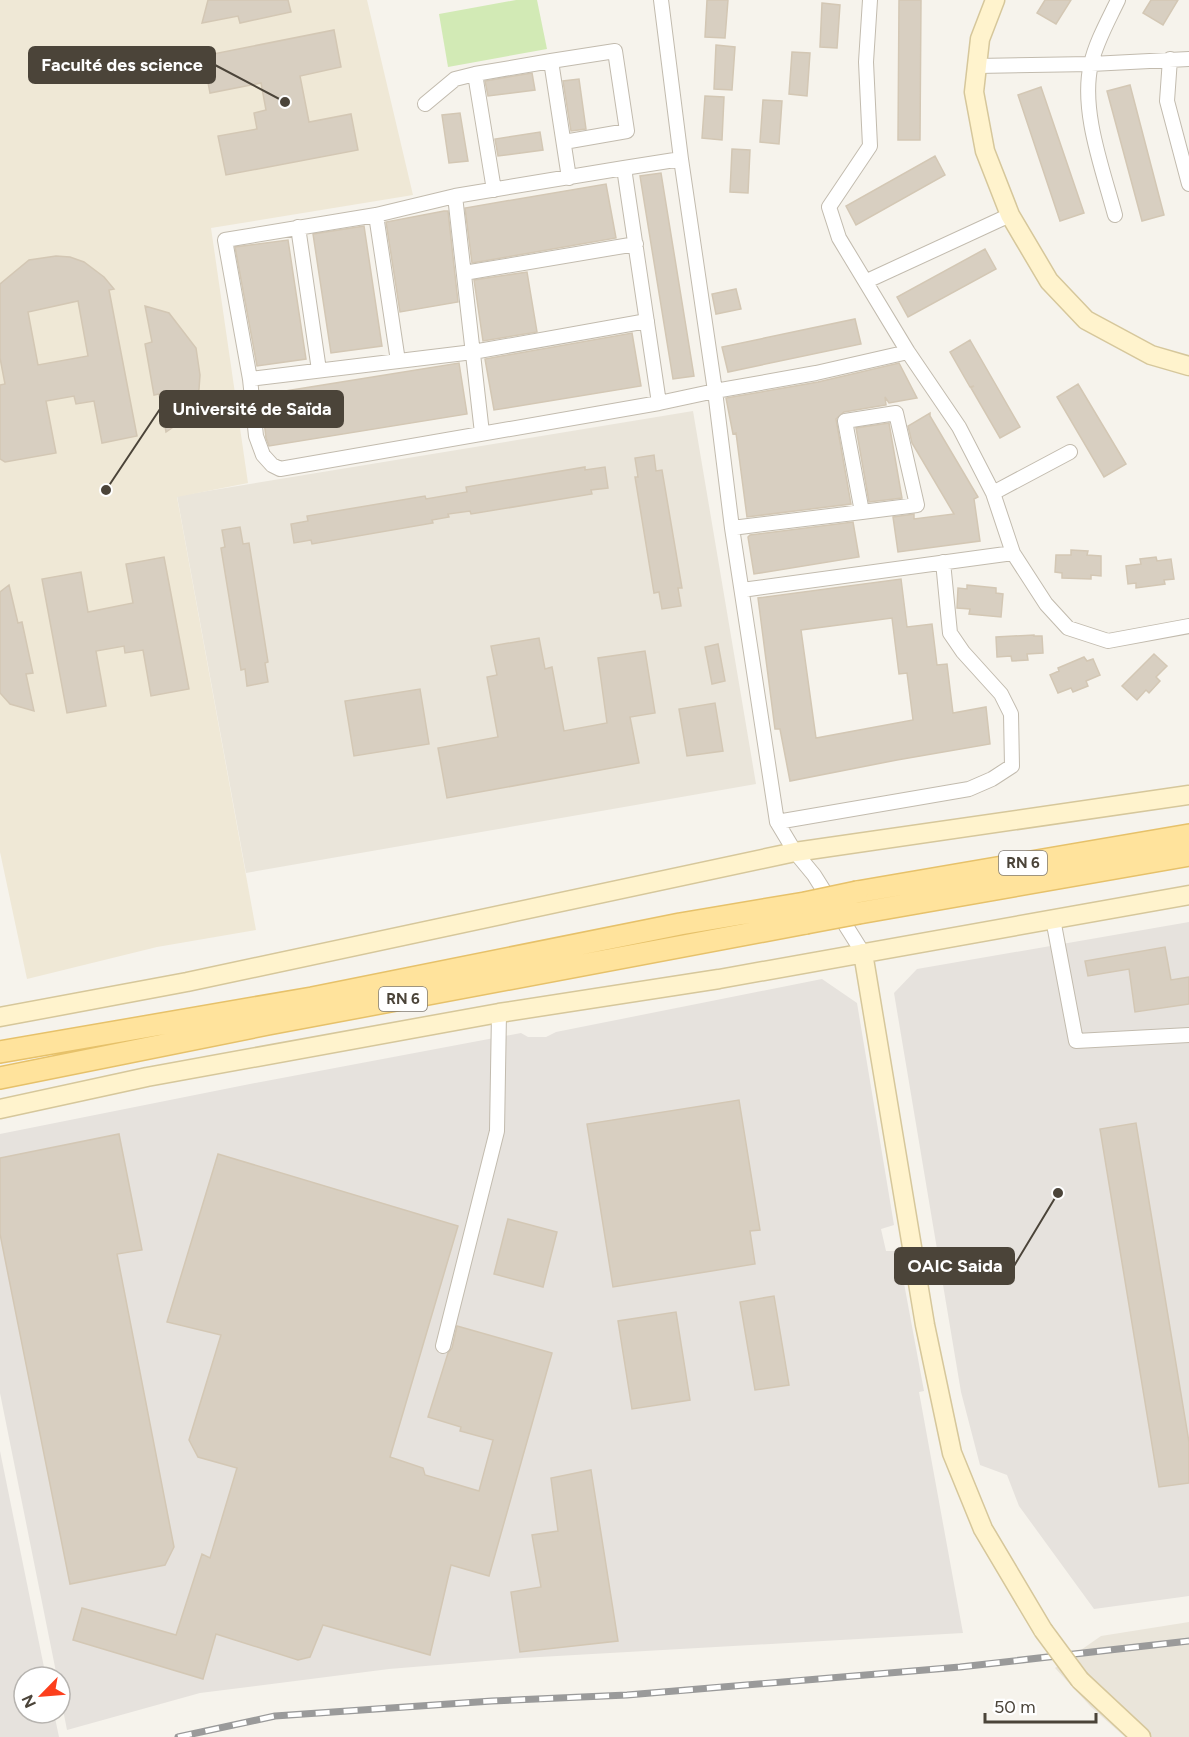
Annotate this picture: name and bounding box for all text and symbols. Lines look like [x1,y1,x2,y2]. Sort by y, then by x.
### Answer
callout: Faculté des science [29,47,215,83]
text: Faculté des science [41,54,203,76]
callout: Université de Saïda [160,391,343,427]
text: Université de Saïda [172,398,332,420]
road number: RN 6 [999,851,1047,875]
road number: RN 6 [379,987,427,1011]
callout: OAIC Saida [895,1248,1014,1284]
text: OAIC Saida [907,1255,1003,1277]
north arrow [12,1665,72,1725]
scale bar [985,1686,1096,1724]
text: N [18,1692,40,1711]
text: 50 m [994,1696,1036,1718]

